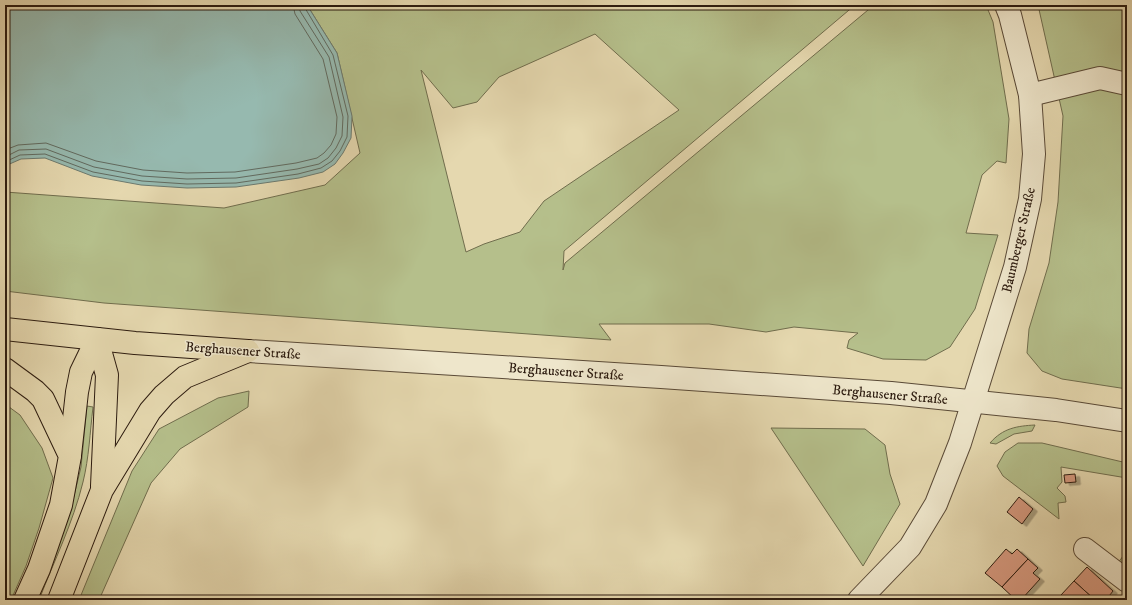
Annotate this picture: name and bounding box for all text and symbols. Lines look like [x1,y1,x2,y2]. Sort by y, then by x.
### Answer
street label: Baumberger Straße [998,186,1040,295]
street label: Berghausener Straße [185,338,301,364]
street label: Berghausener Straße [508,359,624,385]
street label: Berghausener Straße [831,381,949,409]

